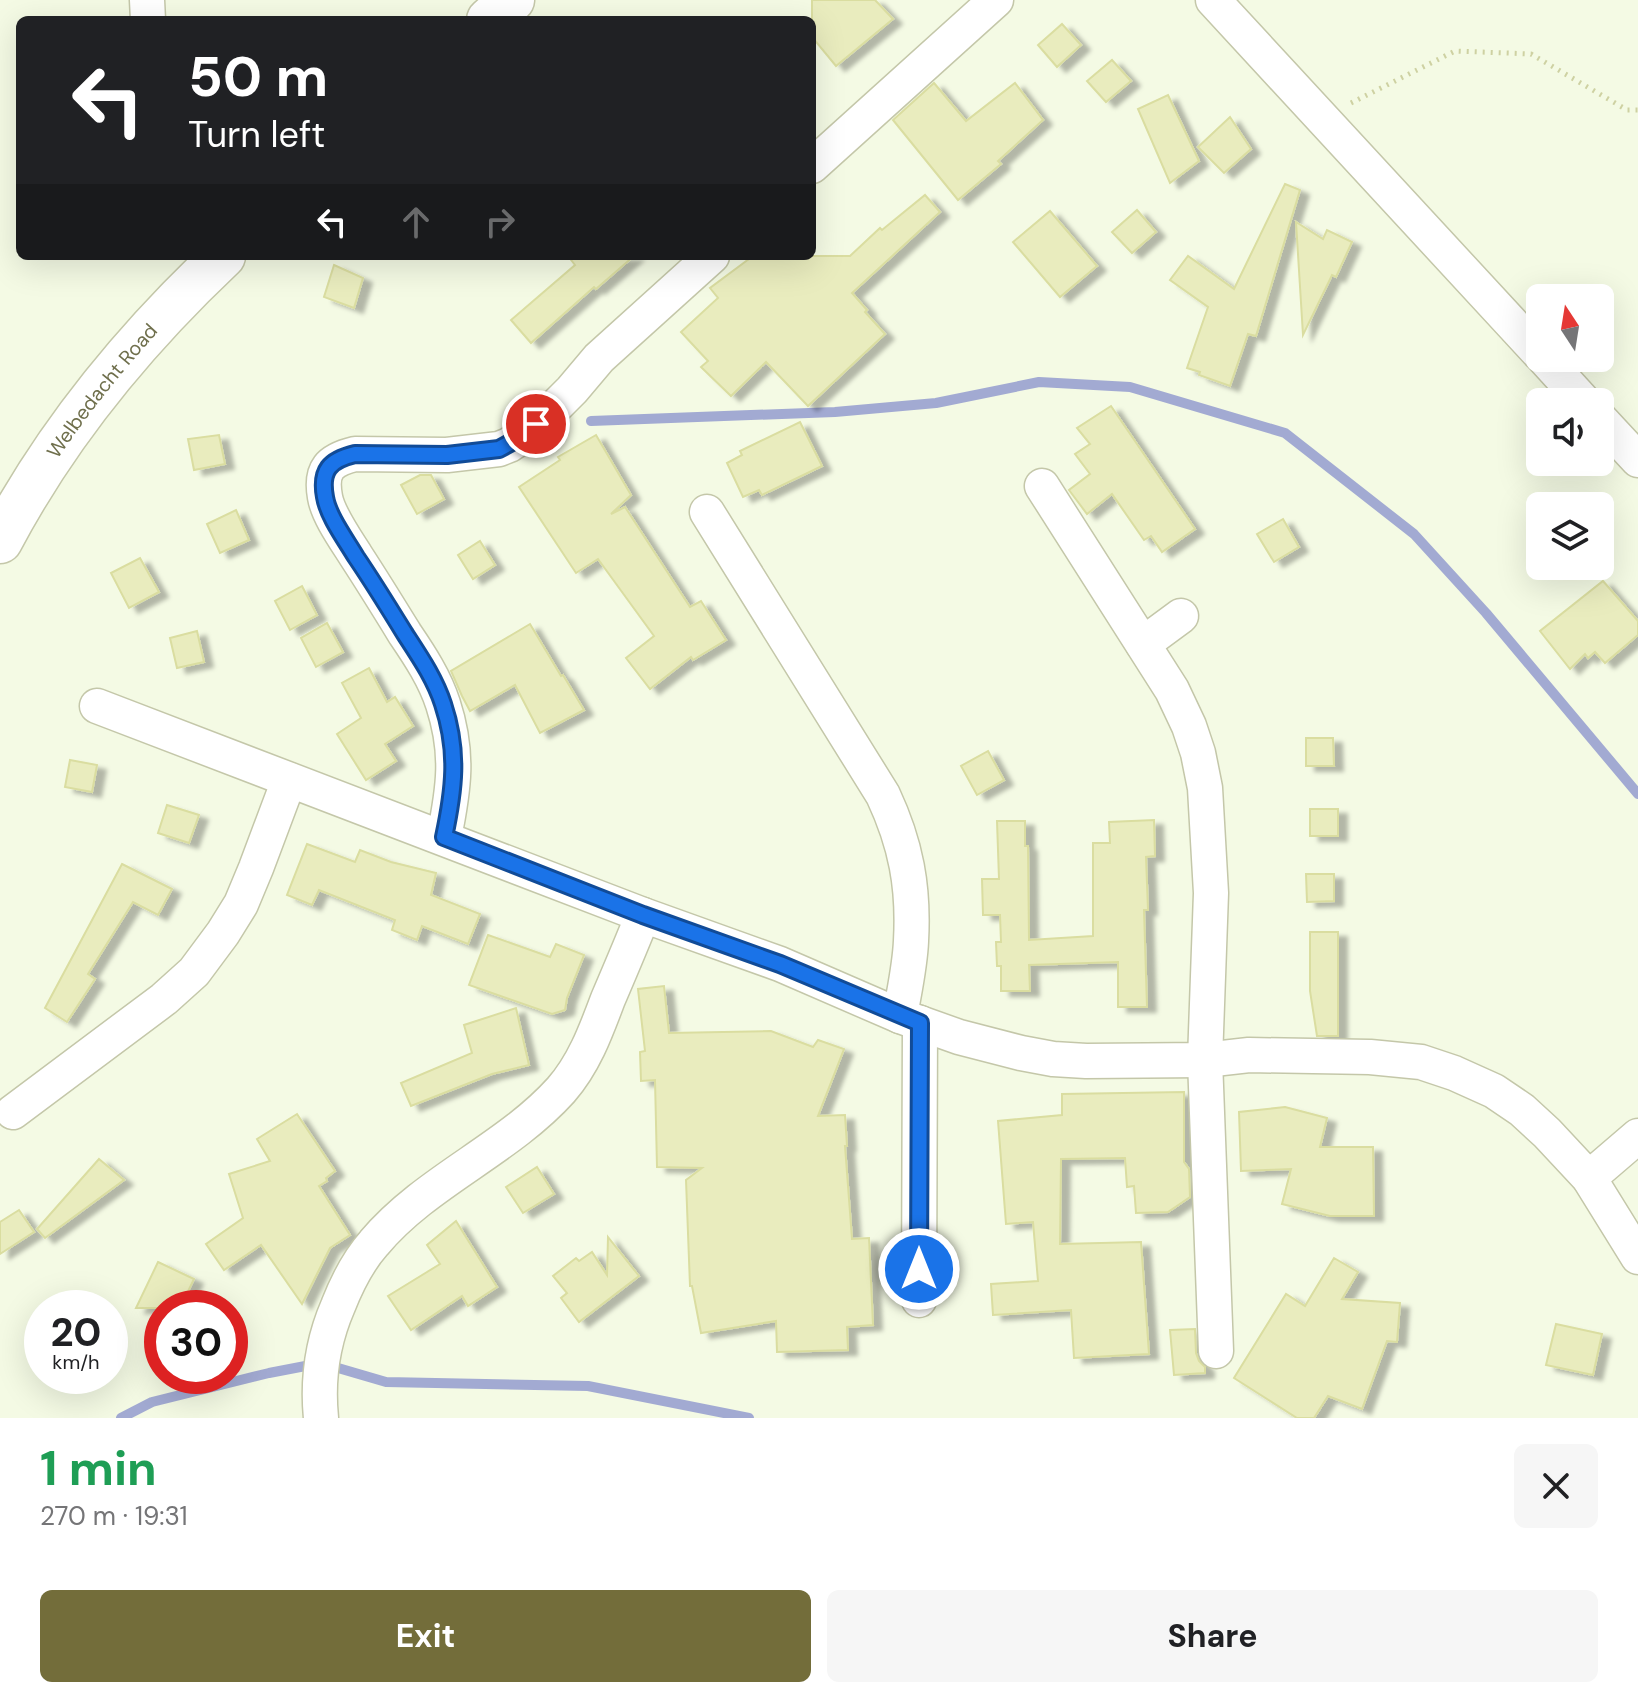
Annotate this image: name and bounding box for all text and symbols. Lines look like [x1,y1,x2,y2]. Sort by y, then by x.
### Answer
text: 50 m [188,40,328,113]
icon: left [56,48,160,152]
text: Turn left [188,111,325,158]
icon: left [310,200,354,244]
icon: ahead [394,200,438,244]
icon: right [478,200,522,244]
north arrow [1526,284,1614,372]
map controls [1526,284,1614,580]
street label: Welbedacht Road [41,318,163,463]
button: sound [1526,388,1614,476]
pin [502,390,570,458]
icon: arrive [514,402,558,446]
button: layers [1526,492,1614,580]
position arrow [877,1227,961,1311]
speed limit sign: 30 [144,1290,248,1394]
text: 20 [50,1306,102,1358]
text: km/h [52,1349,100,1375]
text: 1 min [40,1437,157,1500]
button: close [1514,1444,1598,1528]
text: 270 m · 19:31 [40,1499,188,1533]
button: Exit [40,1590,811,1682]
button: Share [827,1590,1598,1682]

